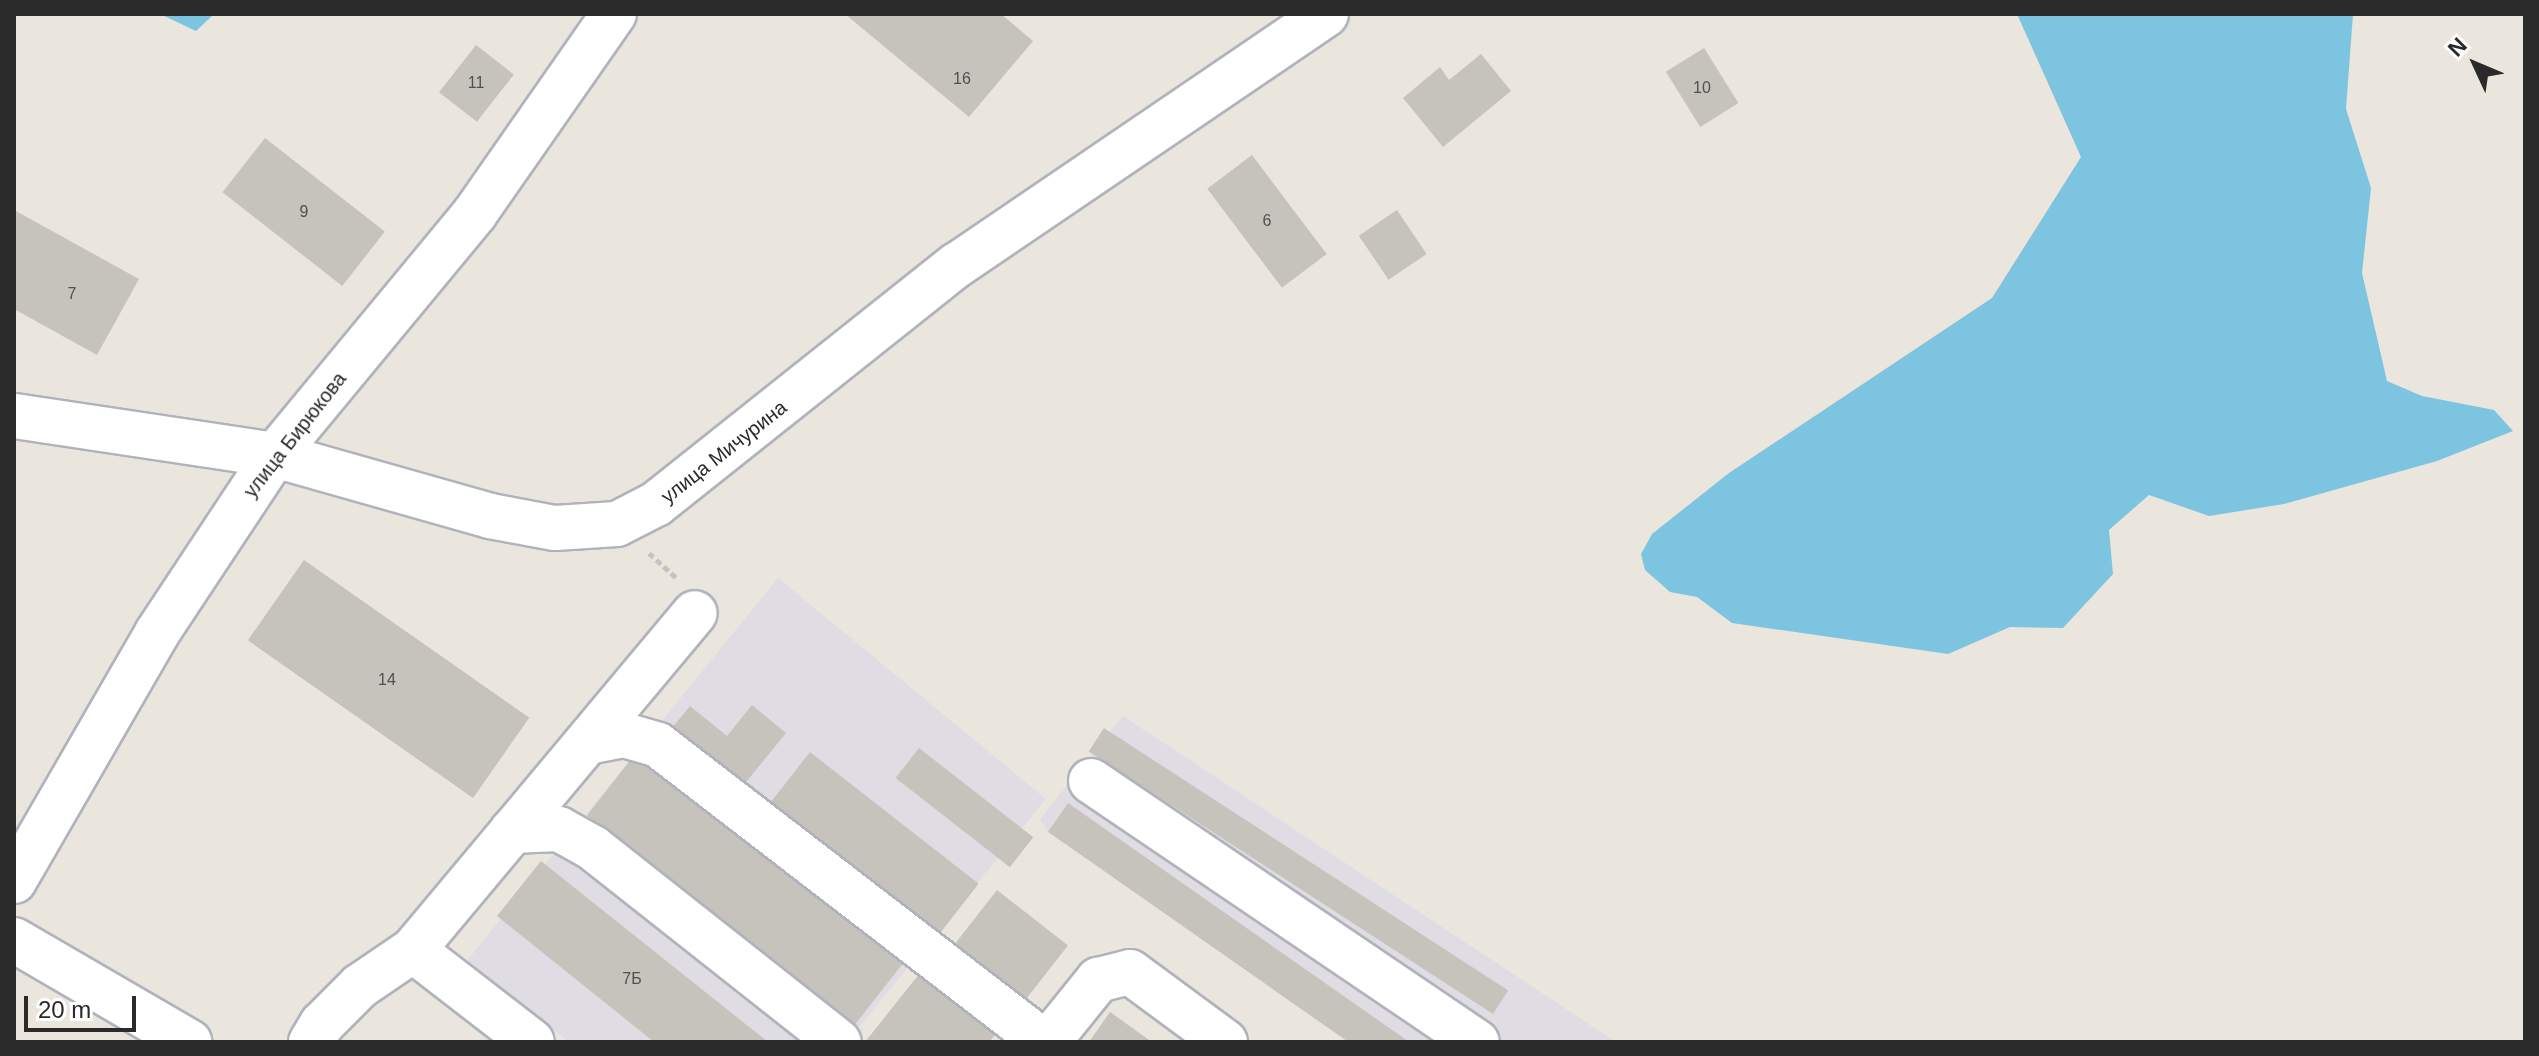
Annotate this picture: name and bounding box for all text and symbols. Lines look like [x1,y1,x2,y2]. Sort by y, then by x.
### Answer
north arrow [2435,24,2515,104]
text: N [2443,33,2472,61]
house number: 16 [953,69,971,89]
house number: 11 [468,73,484,93]
house number: 10 [1693,78,1711,98]
house number: 9 [300,202,308,222]
house number: 6 [1263,211,1271,231]
house number: 7 [68,284,76,304]
street label: улица Бирюкова [239,367,351,503]
street label: улица Мичурина [656,395,792,509]
house number: 14 [378,670,396,690]
house number: 7Б [622,969,642,989]
scale bar [28,980,140,1030]
text: 20 m [38,996,91,1023]

